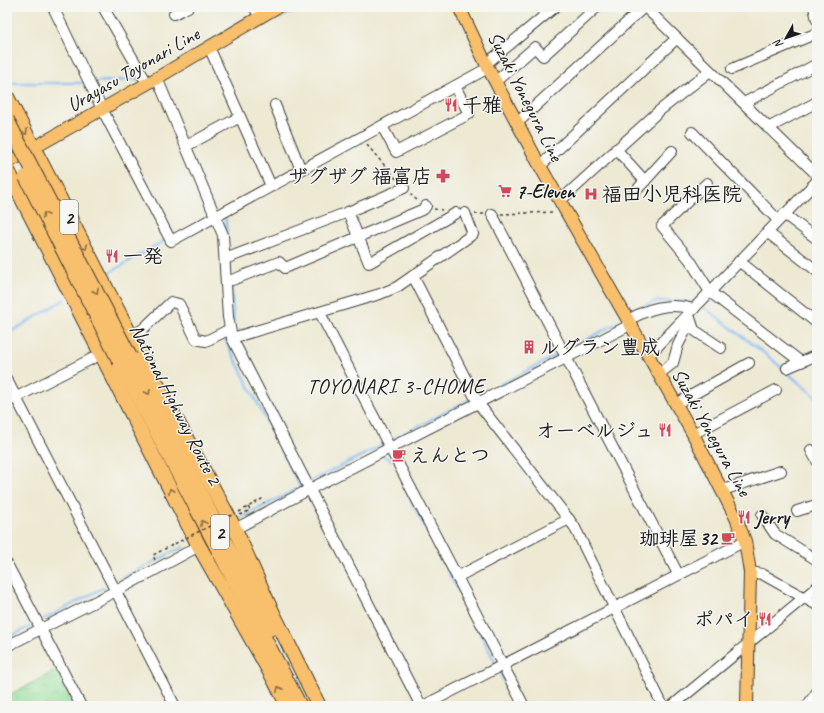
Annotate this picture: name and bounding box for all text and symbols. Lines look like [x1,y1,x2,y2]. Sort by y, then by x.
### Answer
north arrow [766,18,806,58]
street label: Urayasu Toyonari Line [63,21,205,117]
street label: Suzaki Yonegura Line [482,27,570,166]
text: N [769,36,786,52]
place label: 千雅 [462,93,502,118]
restaurant icon: 千雅 [443,97,459,113]
one-way arrow [20,127,28,135]
place label: ザグザグ 福富店 [288,164,432,189]
pharmacy icon: ザグザグ 福富店 [435,168,451,184]
place label: 7-Eleven [516,179,577,204]
place label: 福田小児科医院 [602,182,742,207]
supermarket icon: 7-Eleven [497,183,513,199]
hospital icon: 福田小児科医院 [583,186,599,202]
road number: 2 [60,200,78,234]
one-way arrow [42,212,50,220]
one-way arrow [80,243,87,250]
place label: 一発 [123,244,163,269]
restaurant icon: 一発 [104,248,120,264]
one-way arrow [91,287,99,294]
street label: National Highway Route 2 [124,319,228,491]
place label: ルグラン豊成 [540,335,660,360]
building icon: ルグラン豊成 [521,339,537,355]
street label: Suzaki Yonegura Line [666,364,758,502]
district label: TOYONARI 3-CHOME [307,373,487,399]
one-way arrow [143,388,150,395]
place label: オーベルジュ [536,418,654,443]
restaurant icon: オーベルジュ [657,422,673,438]
place label: えんとつ [410,443,490,468]
cafe icon: えんとつ [391,447,407,463]
one-way arrow [168,487,176,495]
place label: Jerry [753,505,791,530]
restaurant icon: Jerry [736,509,752,525]
road number: 2 [211,515,229,549]
one-way arrow [200,520,208,527]
place label: 珈琲屋32 [639,526,719,551]
cafe icon: 珈琲屋32 [720,530,736,546]
place label: ポパイ [694,607,754,632]
restaurant icon: ポパイ [757,611,773,627]
one-way arrow [276,686,284,693]

